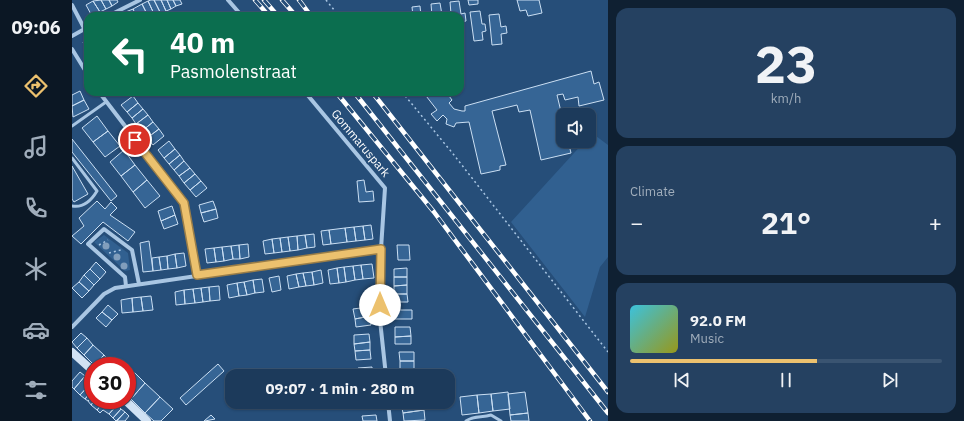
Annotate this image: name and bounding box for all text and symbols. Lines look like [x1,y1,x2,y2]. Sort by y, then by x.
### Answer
text: 09:06 [11,16,61,39]
text: 40 m [170,24,235,61]
icon: left [104,28,156,80]
text: 23 [755,30,817,97]
text: Pasmolenstraat [170,60,297,83]
icon: directions [22,72,50,100]
text: km/h [771,90,801,107]
street label: Gommaruspark [328,106,394,180]
map controls [556,108,596,148]
button: sound [556,108,596,148]
pin [118,123,152,157]
icon: arrive [124,129,146,151]
icon: music [22,133,50,161]
text: Climate [630,183,675,200]
icon: phone [22,194,50,222]
text: 21° [761,203,811,242]
text: − [630,208,643,237]
text: + [929,208,942,237]
icon: climate [22,255,50,283]
position arrow [359,284,401,326]
text: 92.0 FM [690,311,746,330]
icon: car [22,316,50,344]
text: Music [690,330,724,347]
speed limit sign: 30 [84,357,136,409]
icon: previous [671,369,693,391]
icon: pause [775,369,797,391]
icon: next [879,369,901,391]
icon: filters [22,376,50,404]
text: 09:07 · 1 min · 280 m [266,379,414,398]

